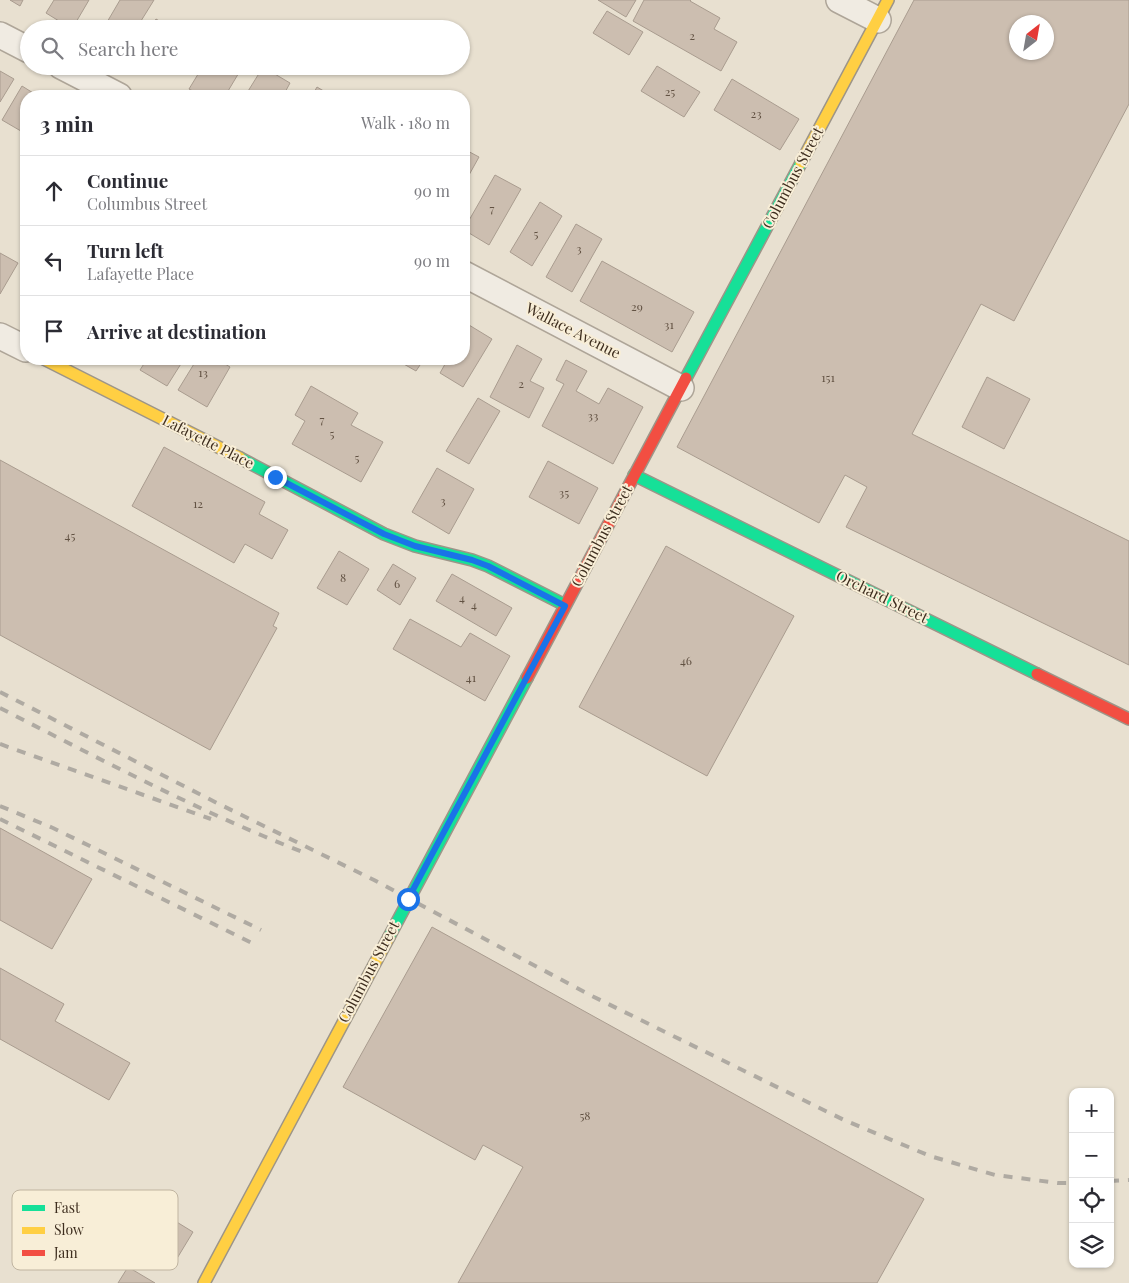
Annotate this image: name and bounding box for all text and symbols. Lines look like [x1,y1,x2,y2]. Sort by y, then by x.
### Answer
north arrow [1009,15,1054,60]
search box [20,20,470,75]
house number: 2 [689,27,695,43]
icon: search [38,34,66,62]
text: Search here [78,35,178,61]
house number: 25 [665,83,675,99]
house number: 23 [750,105,762,121]
text: 3 min [40,109,94,137]
text: Walk · 180 m [361,112,450,133]
street label: Columbus Street [757,123,828,232]
text: Continue [87,167,168,193]
icon: ahead [40,177,68,205]
text: 90 m [414,180,450,201]
text: Columbus Street [87,193,207,214]
house number: 7 [490,200,495,216]
house number: 5 [534,225,539,241]
text: Turn left [87,237,164,263]
house number: 3 [576,240,582,256]
icon: left [40,247,68,275]
text: 90 m [414,250,450,271]
text: Lafayette Place [87,263,194,284]
street label: Wallace Avenue [522,297,624,363]
house number: 29 [631,298,643,314]
house number: 31 [664,316,674,332]
icon: arrive [40,317,68,345]
text: Arrive at destination [87,318,267,344]
house number: 13 [198,364,208,380]
house number: 151 [821,369,835,385]
house number: 2 [518,375,524,391]
house number: 33 [588,407,598,423]
street label: Lafayette Place [159,409,258,473]
house number: 7 [320,411,325,427]
house number: 5 [330,425,335,441]
house number: 5 [355,449,360,465]
route end [264,466,287,489]
street label: Columbus Street [566,481,637,590]
house number: 35 [559,484,569,500]
house number: 3 [440,492,446,508]
house number: 12 [193,495,203,511]
house number: 45 [65,527,75,543]
street label: Orchard Street [833,565,932,627]
house number: 8 [340,569,346,585]
house number: 6 [394,575,400,591]
house number: 4 [459,589,465,605]
house number: 4 [471,596,477,612]
house number: 46 [680,652,692,668]
house number: 41 [466,669,477,685]
route start [397,888,420,911]
street label: Columbus Street [333,917,404,1026]
map controls [1069,1088,1114,1268]
button: + [1069,1088,1114,1133]
house number: 58 [579,1107,591,1123]
button: − [1069,1133,1114,1178]
button: locate [1069,1178,1114,1223]
legend [12,1190,178,1270]
text: Fast [54,1198,81,1217]
text: Slow [54,1220,84,1239]
button: layers [1069,1223,1114,1268]
text: Jam [53,1243,78,1262]

